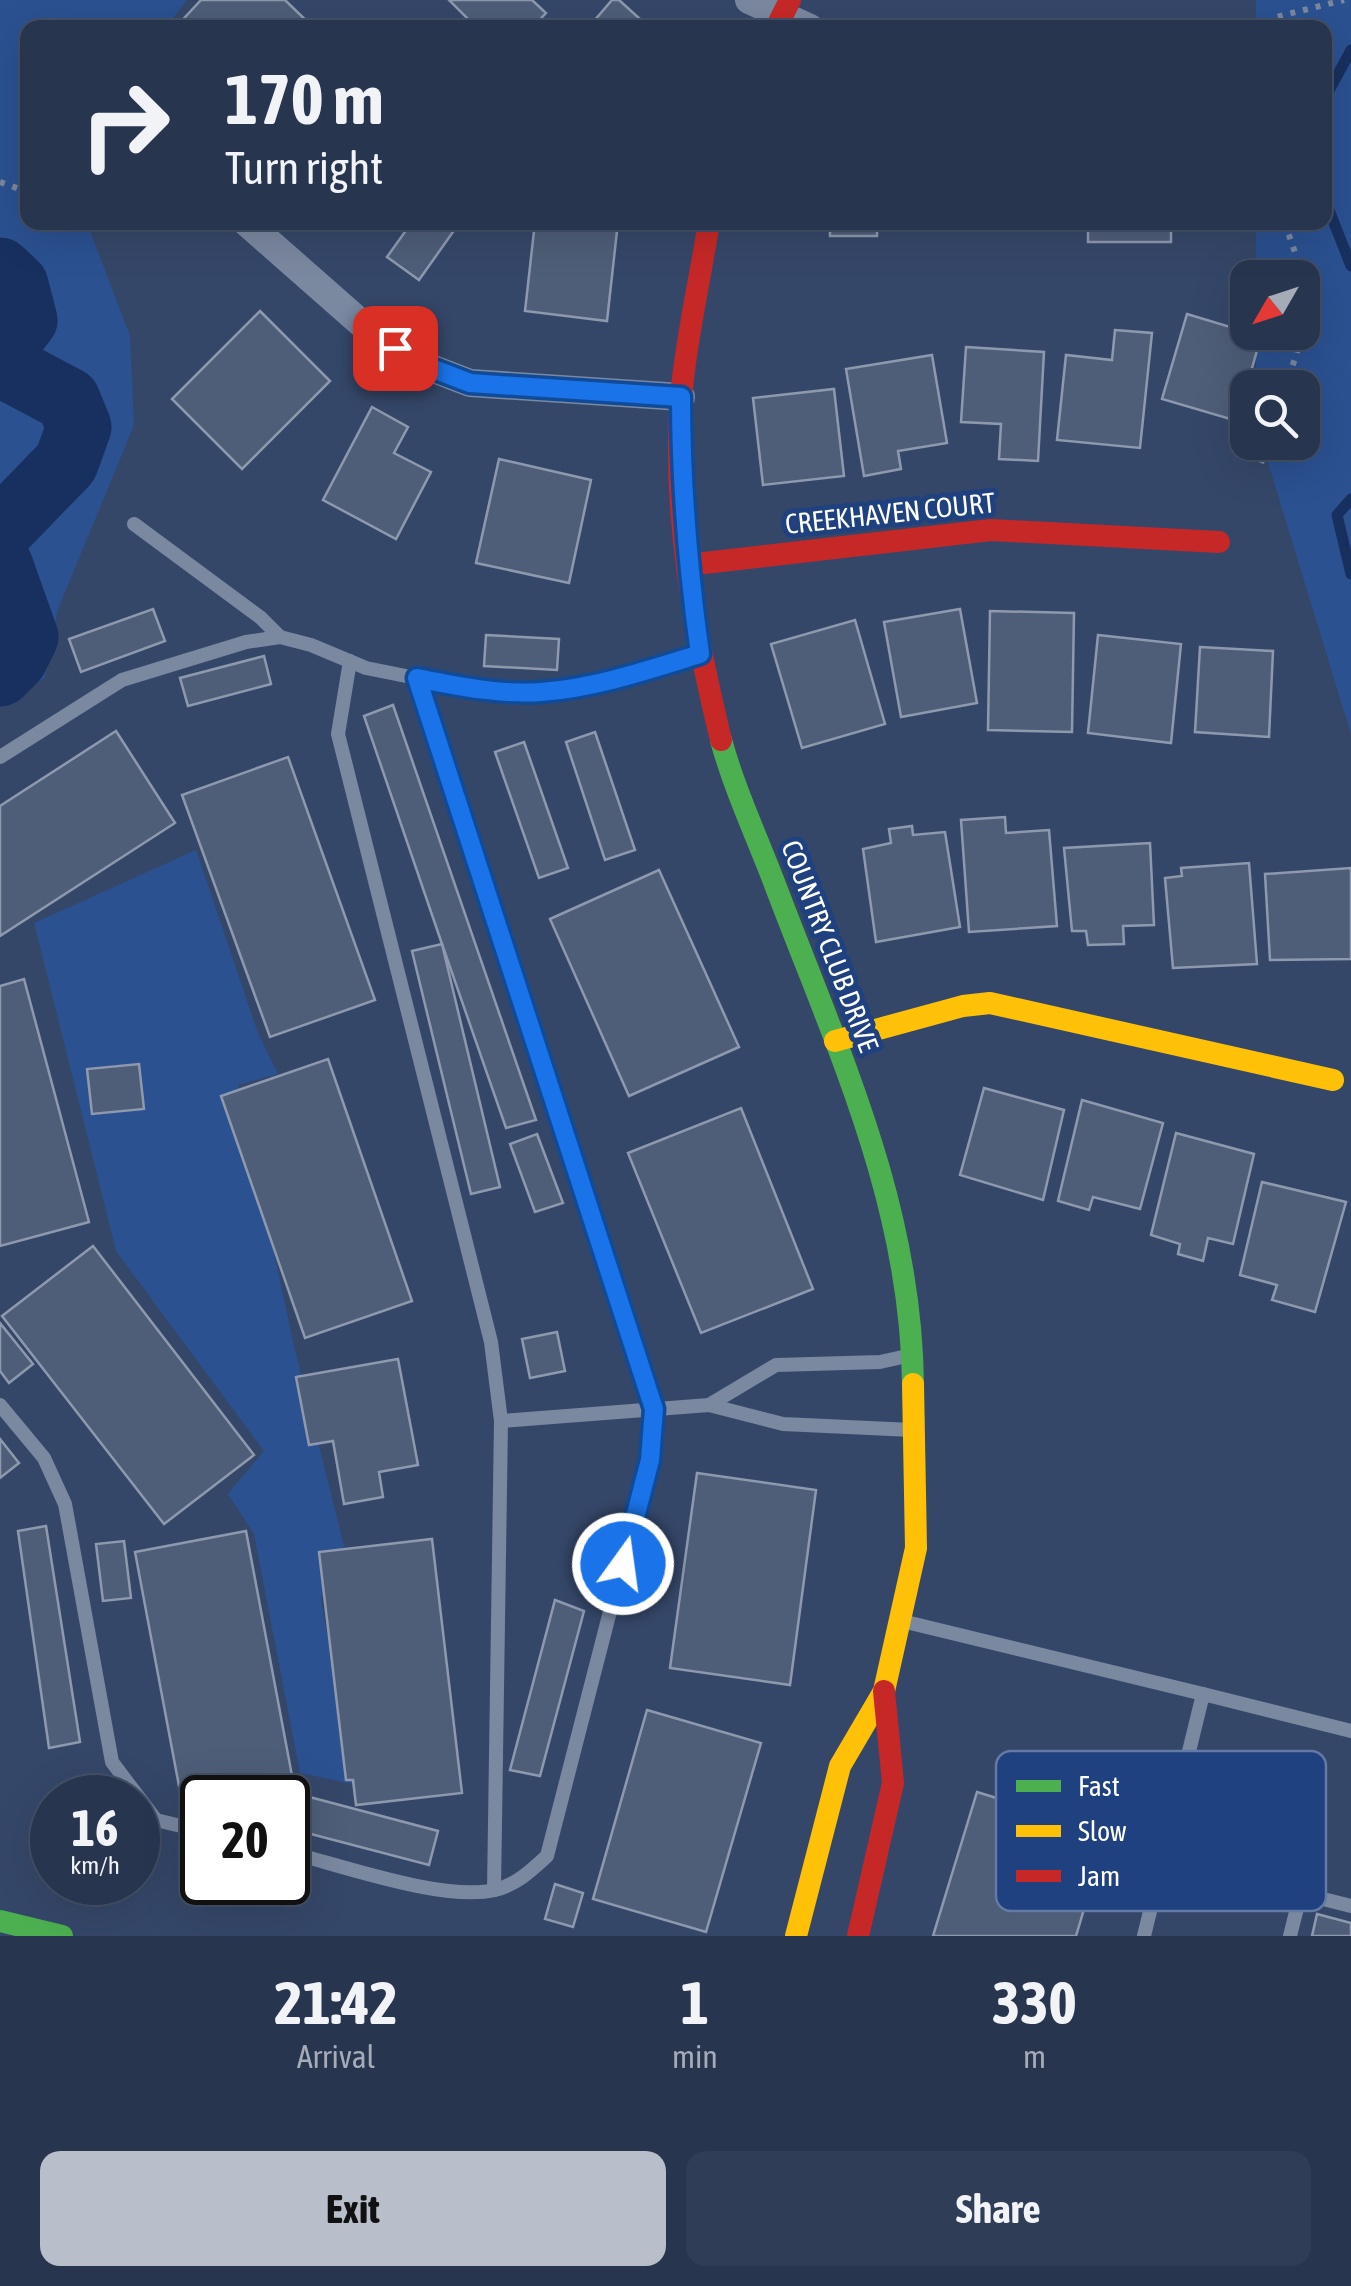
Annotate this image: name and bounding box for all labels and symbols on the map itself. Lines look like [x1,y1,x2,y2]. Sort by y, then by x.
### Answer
north arrow [1230,260,1320,350]
pin [353,306,438,391]
street label: CREEKHAVEN COURT [783,486,997,540]
street label: COUNTRY CLUB DRIVE [775,836,885,1056]
position arrow [571,1512,675,1616]
legend [996,1751,1326,1911]
text: Fast [1078,1770,1120,1802]
speed limit sign: 20 [180,1775,310,1905]
text: Slow [1078,1815,1127,1847]
text: Jam [1078,1860,1120,1892]

